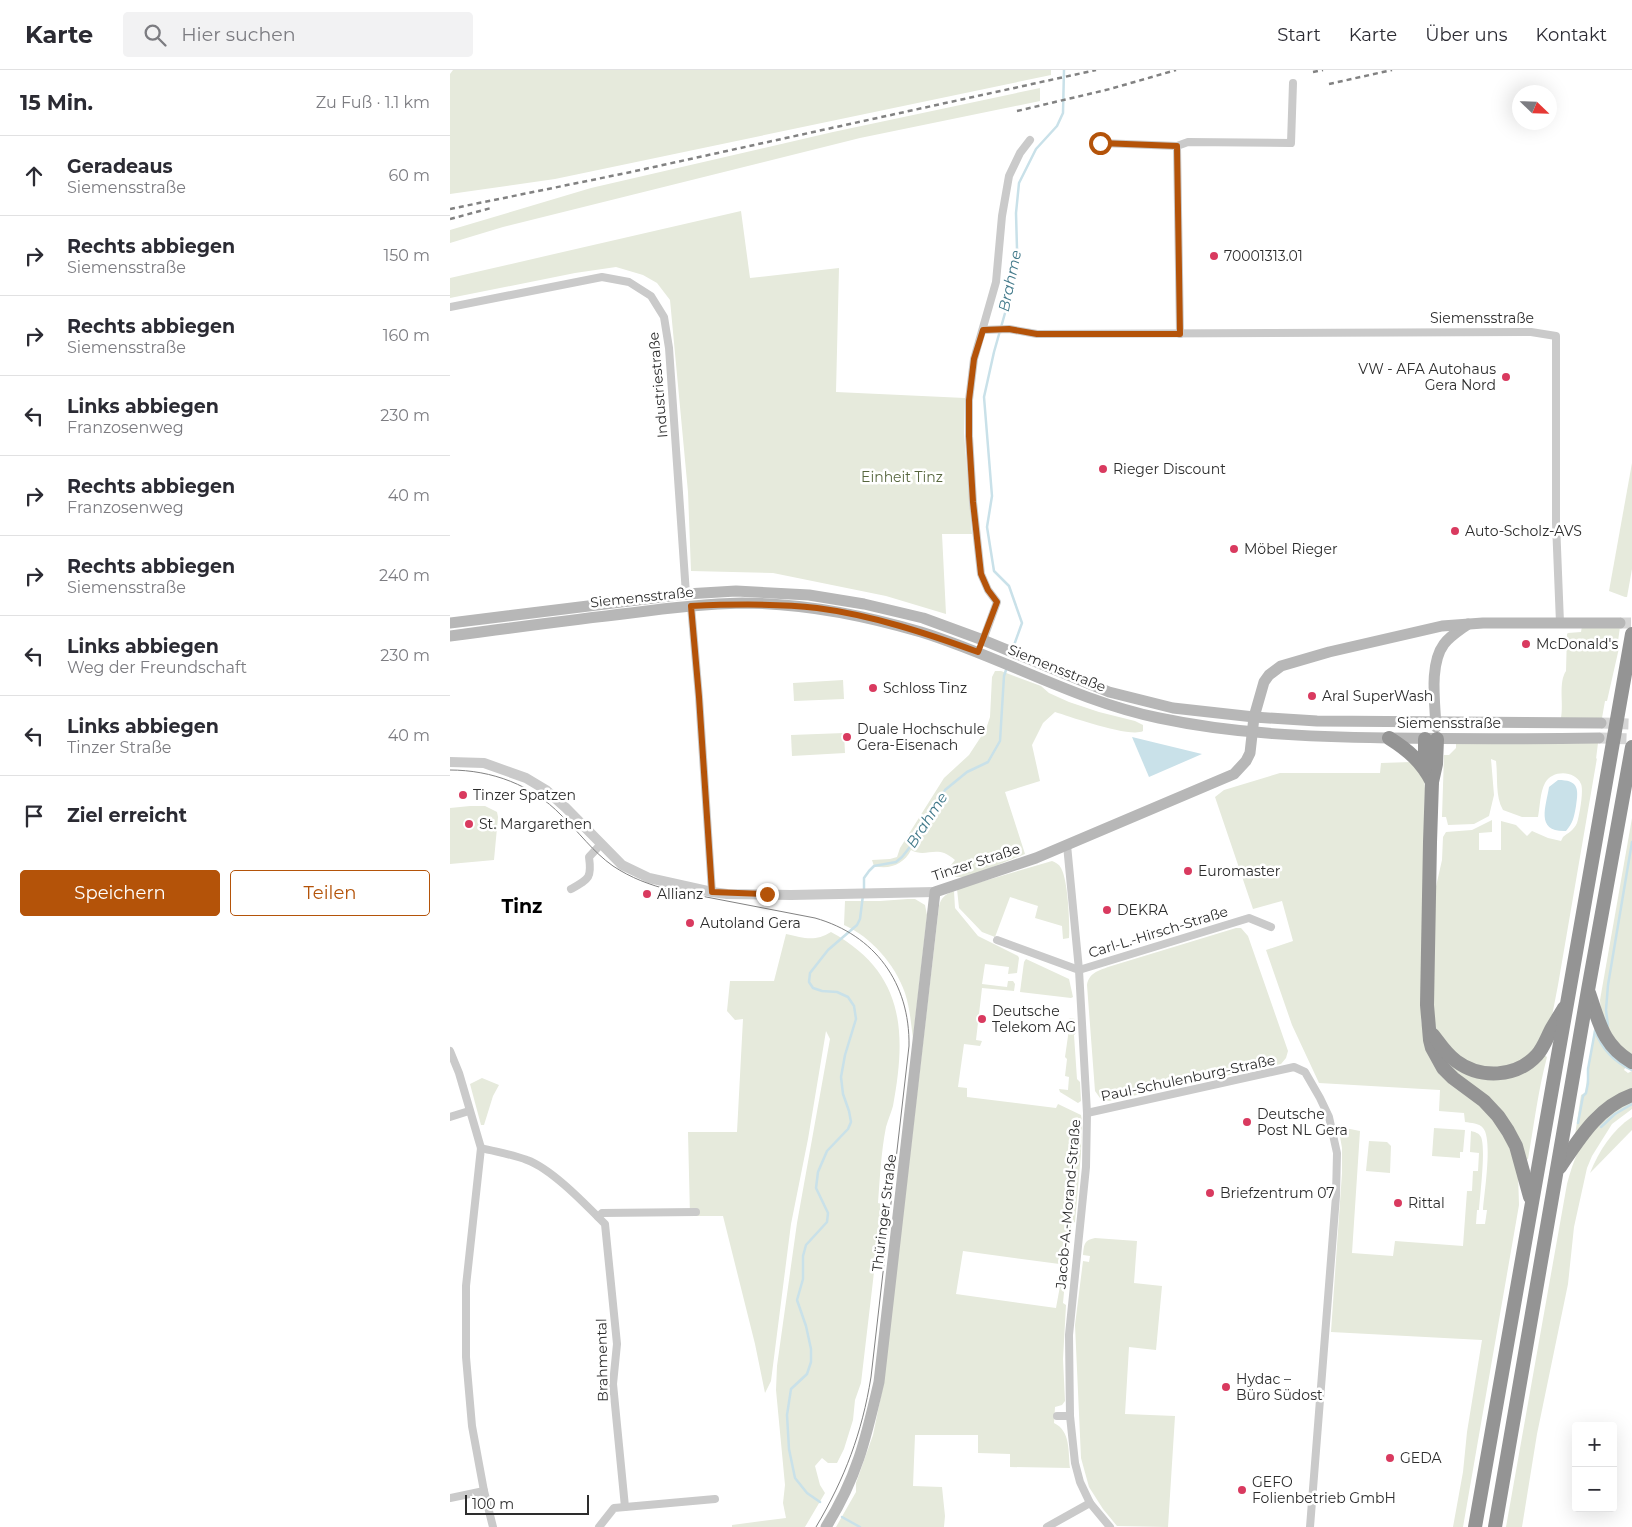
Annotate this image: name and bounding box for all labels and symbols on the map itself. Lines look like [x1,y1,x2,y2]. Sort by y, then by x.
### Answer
north arrow [1512,85,1557,130]
route start [1089,132,1112,155]
place label: 70001313.01 [1224,247,1303,265]
water label: Brahme [994,248,1025,313]
marker: 70001313.01 [1208,250,1220,262]
street label: Siemensstraße [1430,309,1534,327]
street label: Industriestraße [644,331,672,439]
place label: VW - AFA Autohaus Gera Nord [1358,360,1496,394]
marker: VW - AFA Autohaus Gera Nord [1500,371,1512,383]
place label: Rieger Discount [1113,460,1226,478]
marker: Rieger Discount [1097,463,1109,475]
park label: Einheit Tinz [861,468,943,486]
place label: Auto-Scholz-AVS [1465,522,1582,540]
marker: Auto-Scholz-AVS [1449,525,1461,537]
place label: Möbel Rieger [1244,540,1338,558]
marker: Möbel Rieger [1228,543,1240,555]
street label: Siemensstraße [589,583,695,611]
place label: McDonald's [1536,635,1618,653]
marker: McDonald's [1520,638,1532,650]
street label: Siemensstraße [1005,640,1109,696]
place label: Schloss Tinz [883,679,967,697]
marker: Schloss Tinz [867,682,879,694]
place label: Aral SuperWash [1322,687,1433,705]
marker: Aral SuperWash [1306,690,1318,702]
street label: Siemensstraße [1397,714,1501,732]
place label: Duale Hochschule Gera-Eisenach [857,720,985,754]
marker: Duale Hochschule Gera-Eisenach [841,731,853,743]
place label: Tinzer Spatzen [473,786,576,804]
water label: Brahme [902,788,952,851]
marker: Tinzer Spatzen [457,789,469,801]
place label: St. Margarethen [479,815,592,833]
marker: St. Margarethen [463,818,475,830]
street label: Tinzer Straße [930,839,1022,885]
place label: Euromaster [1198,862,1281,880]
marker: Euromaster [1182,865,1194,877]
route end [756,883,779,906]
place label: Allianz [657,885,703,903]
marker: Allianz [641,888,653,900]
district label: Tinz [502,895,542,918]
place label: DEKRA [1117,901,1169,919]
street label: Carl-L.-Hirsch-Straße [1086,902,1230,962]
marker: DEKRA [1101,904,1113,916]
place label: Autoland Gera [700,914,801,932]
marker: Autoland Gera [684,917,696,929]
place label: Deutsche Telekom AG [992,1002,1076,1036]
marker: Deutsche Telekom AG [976,1013,988,1025]
street label: Paul-Schulenburg-Straße [1099,1051,1277,1105]
place label: Deutsche Post NL Gera [1257,1105,1348,1139]
marker: Deutsche Post NL Gera [1241,1116,1253,1128]
street label: Jacob-A.-Morand-Straße [1052,1118,1084,1291]
street label: Thüringer Straße [868,1153,900,1273]
place label: Briefzentrum 07 [1220,1184,1335,1202]
marker: Briefzentrum 07 [1204,1187,1216,1199]
place label: Rittal [1408,1194,1445,1212]
marker: Rittal [1392,1197,1404,1209]
street label: Brahmental [592,1318,612,1402]
place label: Hydac – Büro Südost [1236,1370,1323,1404]
marker: Hydac – Büro Südost [1220,1381,1232,1393]
place label: GEDA [1400,1449,1443,1467]
marker: GEDA [1384,1452,1396,1464]
place label: GEFO Folienbetrieb GmbH [1252,1473,1396,1507]
marker: GEFO Folienbetrieb GmbH [1236,1484,1248,1496]
scale bar [465,1492,589,1515]

